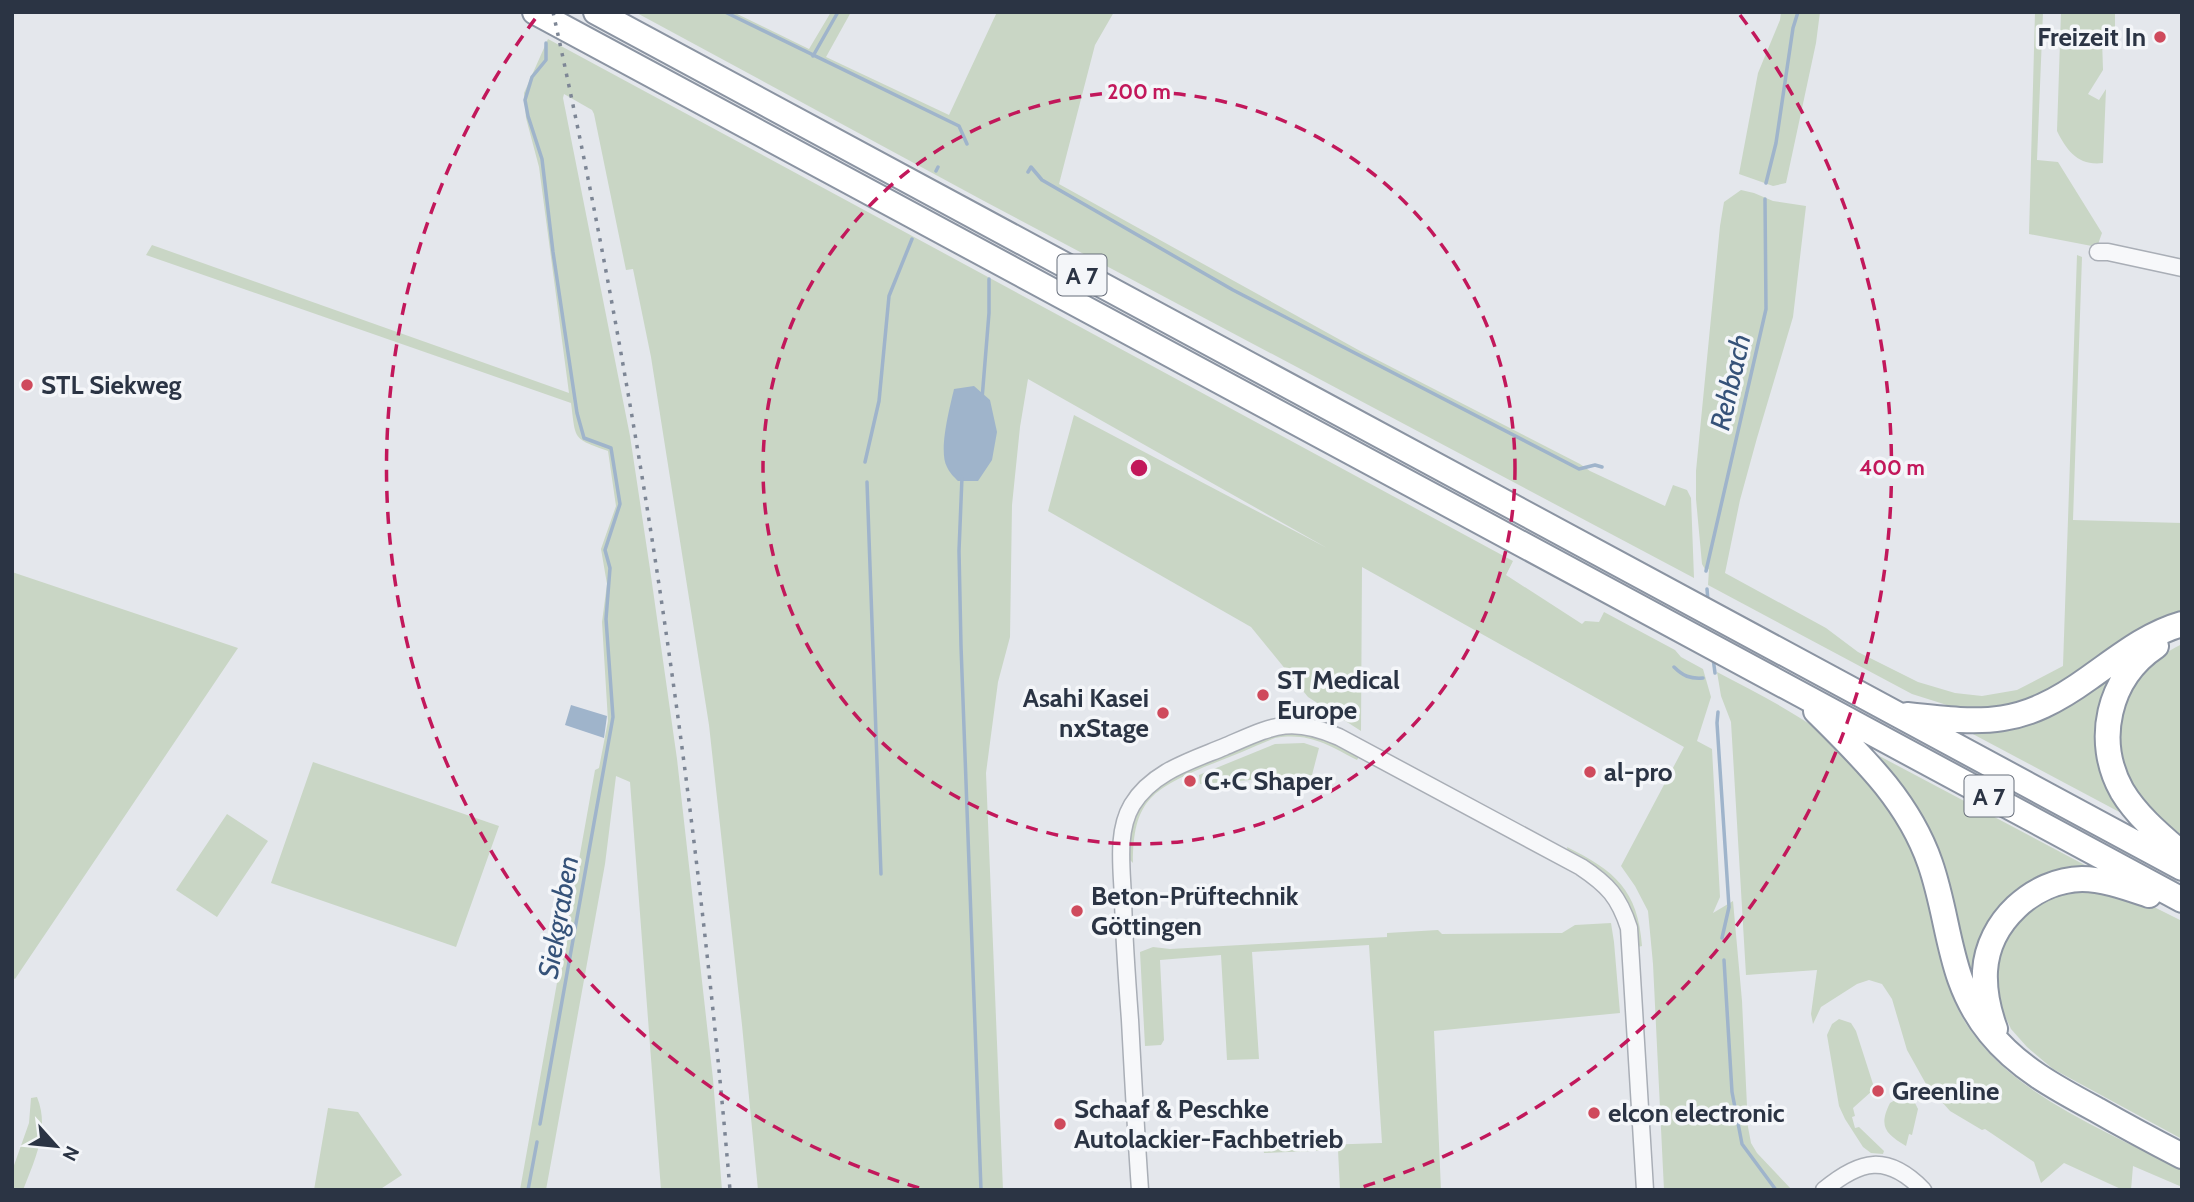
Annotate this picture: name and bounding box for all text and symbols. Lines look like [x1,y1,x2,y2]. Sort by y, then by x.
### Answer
place label: Freizeit In [2037,21,2146,53]
marker: Freizeit In [2152,29,2168,45]
text: 200 m [1107,79,1171,104]
road number: A 7 [1058,254,1106,296]
water label: Rehbach [1702,331,1758,433]
place label: STL Siekweg [41,369,182,401]
marker: STL Siekweg [19,377,35,393]
text: 400 m [1859,455,1925,480]
centre of rings [1127,456,1151,480]
place label: ST Medical Europe [1277,664,1400,726]
place label: Asahi Kasei nxStage [1023,682,1149,744]
marker: ST Medical Europe [1255,687,1271,703]
marker: Asahi Kasei nxStage [1155,705,1171,721]
place label: al-pro [1604,756,1673,788]
marker: al-pro [1582,764,1598,780]
place label: C+C Shaper [1204,765,1333,797]
marker: C+C Shaper [1182,773,1198,789]
road number: A 7 [1965,776,2014,816]
water label: Siekgraben [531,853,585,981]
place label: Beton-Prüftechnik Göttingen [1091,880,1299,942]
marker: Beton-Prüftechnik Göttingen [1069,903,1085,919]
place label: Greenline [1892,1075,1999,1107]
marker: Greenline [1870,1083,1886,1099]
place label: Schaaf & Peschke Autolackier-Fachbetrieb [1074,1093,1343,1155]
place label: elcon electronic [1608,1097,1785,1129]
marker: elcon electronic [1586,1105,1602,1121]
north arrow [21,1111,91,1181]
marker: Schaaf & Peschke Autolackier-Fachbetrieb [1052,1116,1068,1132]
text: N [57,1142,84,1165]

